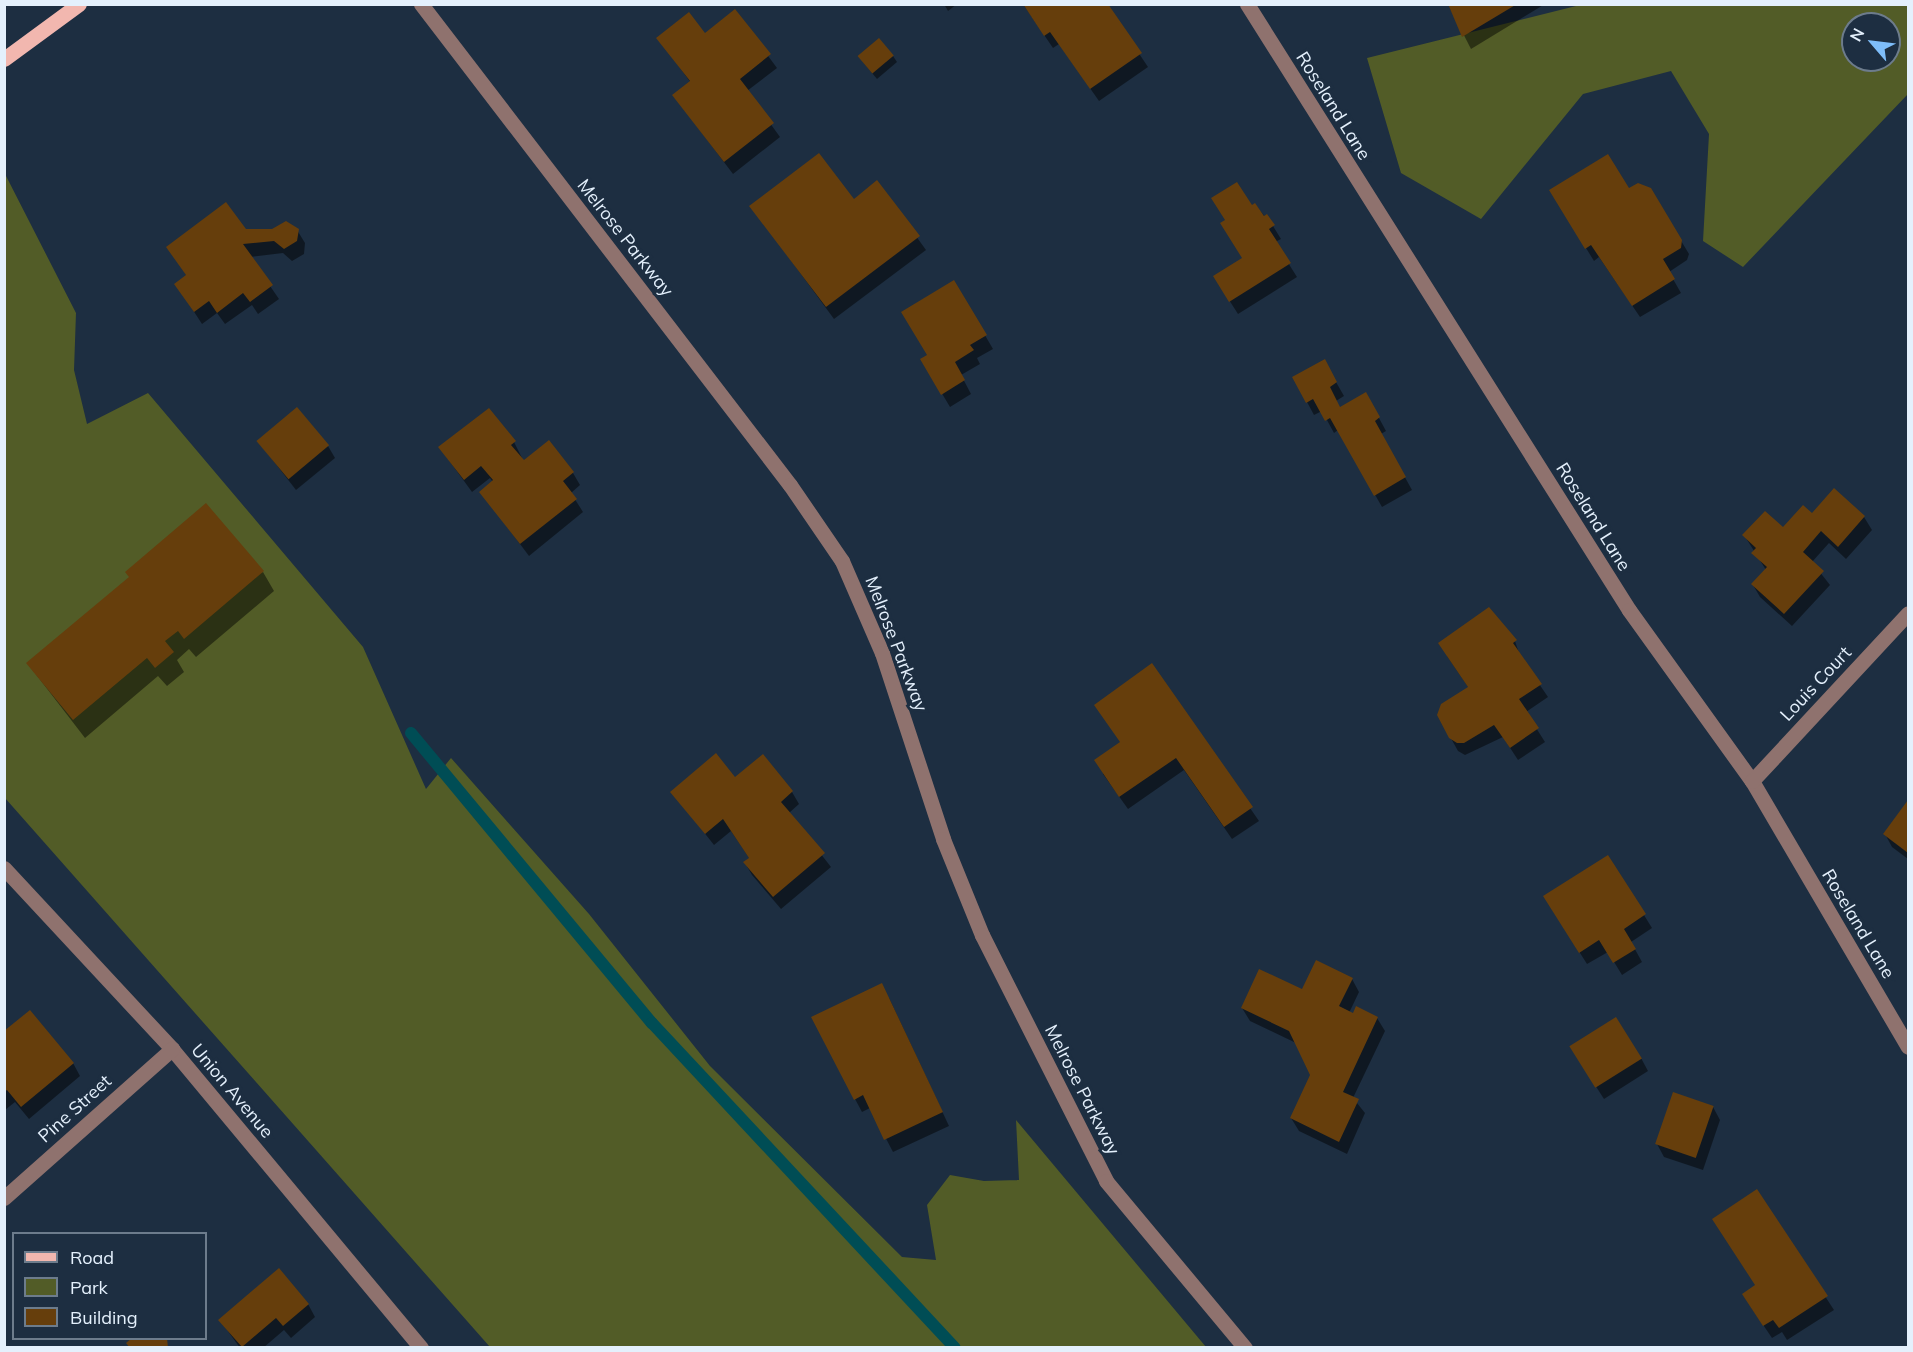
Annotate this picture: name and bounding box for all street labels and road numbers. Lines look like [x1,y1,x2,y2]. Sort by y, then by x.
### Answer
street label: Roseland Lane [1291,48,1375,164]
street label: Melrose Parkway [572,175,678,301]
street label: Roseland Lane [1551,459,1635,575]
street label: Melrose Parkway [860,573,932,715]
street label: Louis Court [1776,642,1856,726]
street label: Roseland Lane [1817,866,1899,982]
street label: Melrose Parkway [1040,1021,1124,1159]
street label: Union Avenue [186,1040,278,1142]
street label: Pine Street [34,1071,116,1147]

